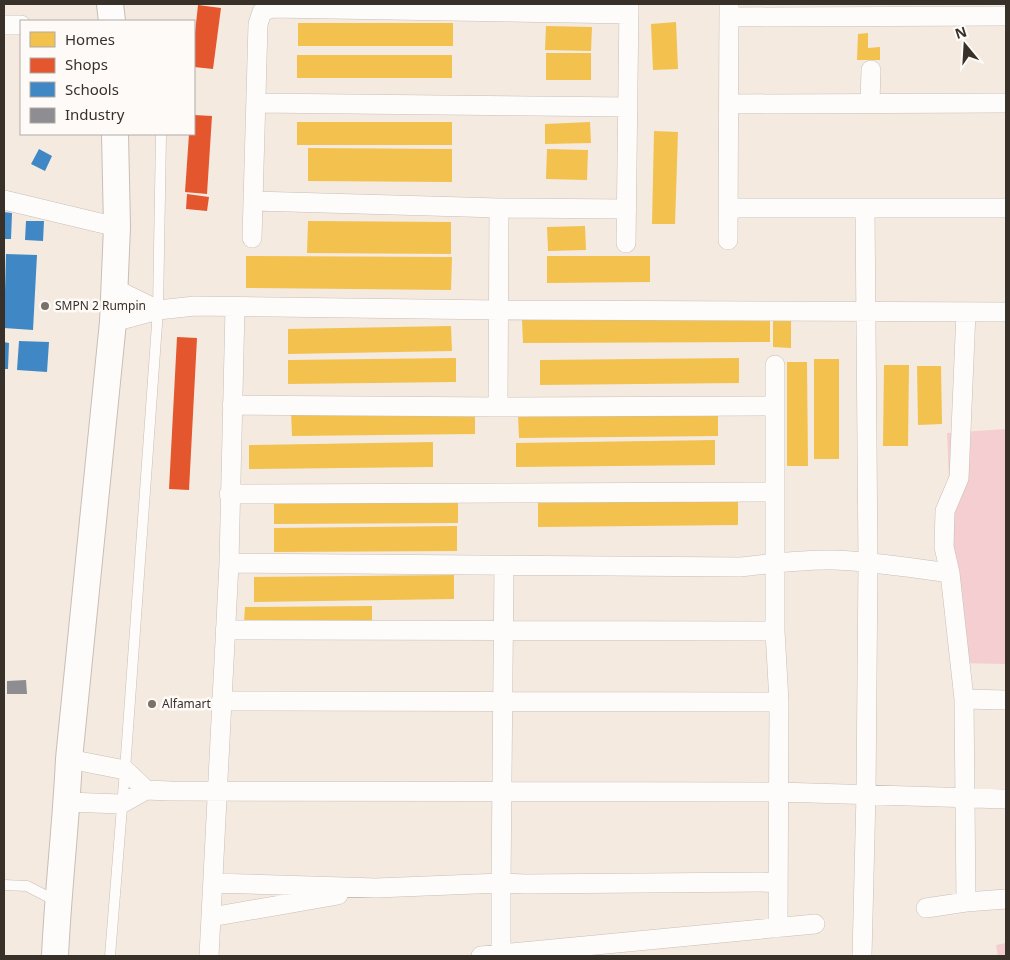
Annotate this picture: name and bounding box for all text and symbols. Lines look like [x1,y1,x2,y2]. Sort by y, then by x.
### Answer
legend [20,20,195,135]
north arrow [940,20,990,70]
text: N [952,21,969,43]
text: Homes [65,29,115,49]
text: Shops [65,54,108,74]
text: Schools [65,79,119,99]
text: Industry [65,104,125,124]
place label: SMPN 2 Rumpin [55,297,146,314]
marker: SMPN 2 Rumpin [39,300,51,312]
place label: Alfamart [162,695,212,712]
marker: Alfamart [146,698,158,710]

